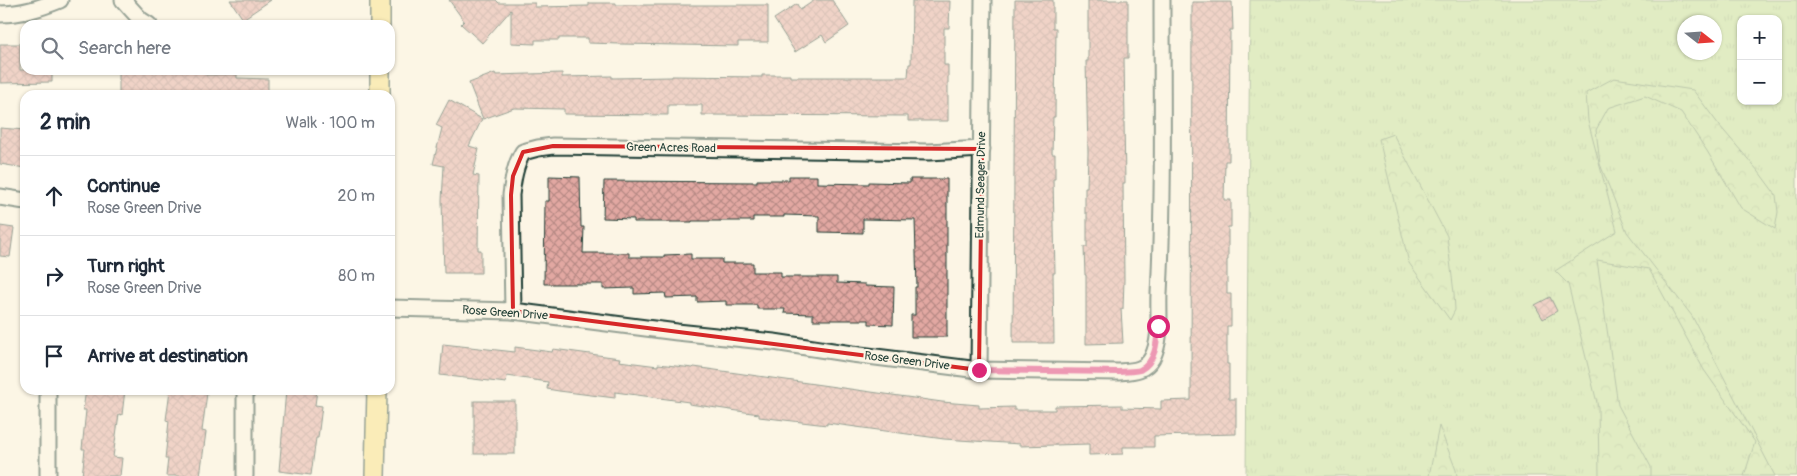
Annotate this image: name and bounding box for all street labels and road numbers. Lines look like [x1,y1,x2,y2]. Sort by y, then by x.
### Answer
street label: Edmund Seager Drive [973,131,989,239]
street label: Green Acres Road [626,140,716,156]
street label: Rose Green Drive [462,303,548,323]
street label: Rose Green Drive [863,348,951,374]

